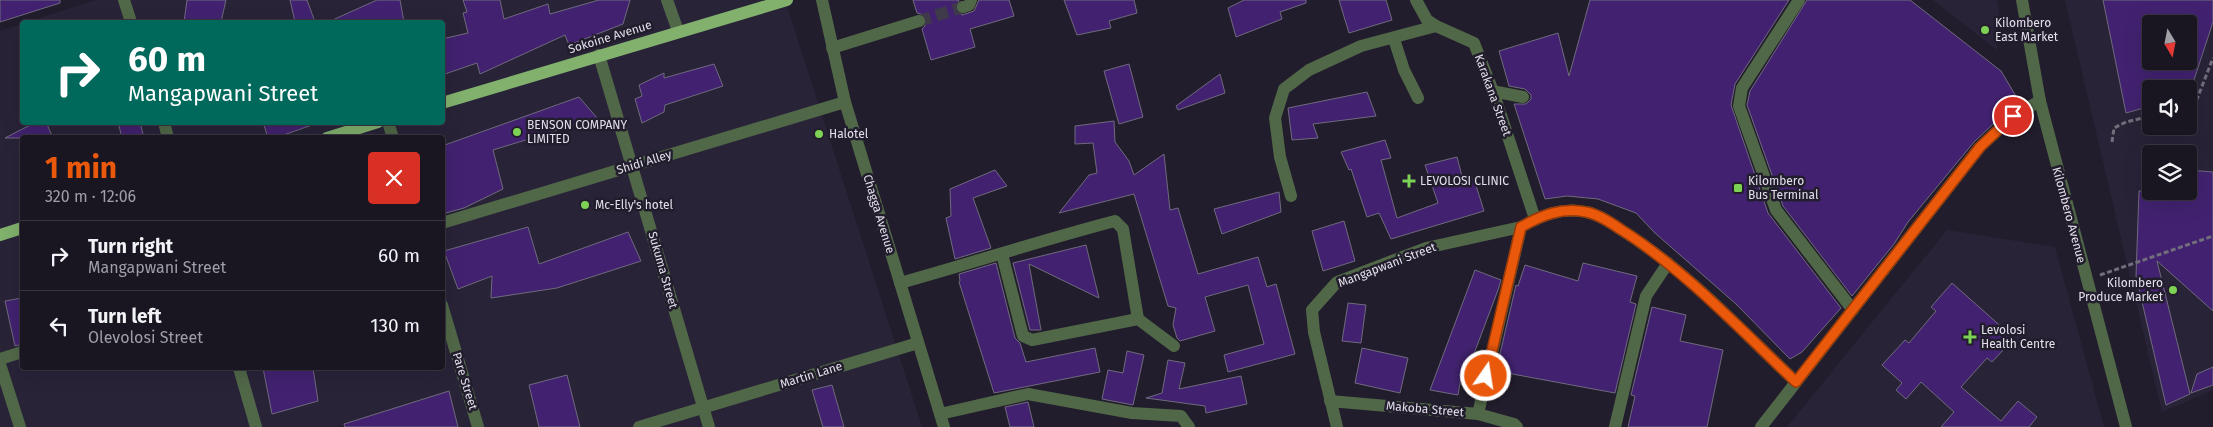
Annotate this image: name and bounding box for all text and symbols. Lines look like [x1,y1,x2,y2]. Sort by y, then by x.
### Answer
north arrow [2142,15,2198,70]
map controls [2142,15,2197,200]
place label: Kilombero East Market [1995,16,2059,44]
street label: Sokoine Avenue [567,18,653,56]
marker: Kilombero East Market [1979,24,1991,36]
text: 60 m [128,38,206,80]
icon: right [45,40,110,105]
street label: Karakana Street [1472,52,1515,138]
text: Mangapwani Street [128,80,318,107]
button: sound [2142,80,2197,135]
pin [1992,95,2034,137]
icon: arrive [1999,102,2027,130]
place label: BENSON COMPANY LIMITED [527,118,627,146]
marker: BENSON COMPANY LIMITED [511,126,523,138]
place label: Halotel [829,127,869,141]
marker: Halotel [813,128,825,140]
button: layers [2142,145,2197,200]
street label: Shidi Alley [615,147,673,177]
text: 1 min [45,150,117,186]
button: close [368,152,420,204]
street label: Kilombero Avenue [2049,165,2089,265]
street label: Chagga Avenue [860,173,898,255]
marker: LEVOLOSI CLINIC [1402,174,1416,188]
place label: LEVOLOSI CLINIC [1420,174,1509,188]
place label: Kilombero Bus Terminal [1748,174,1819,202]
marker: Kilombero Bus Terminal [1732,182,1744,194]
text: 320 m · 12:06 [45,187,136,206]
place label: Mc-Elly's hotel [595,198,674,212]
marker: Mc-Elly's hotel [579,199,591,211]
street label: Sukuma Street [645,230,681,311]
text: Turn right [88,235,173,258]
street label: Mangapwani Street [1336,240,1439,290]
icon: right [45,242,73,270]
text: 60 m [378,244,420,267]
text: Mangapwani Street [88,258,226,277]
place label: Kilombero Produce Market [2078,276,2164,304]
marker: Kilombero Produce Market [2167,284,2179,296]
text: Turn left [88,305,162,328]
icon: left [45,312,73,340]
text: 130 m [370,314,420,337]
place label: Levolosi Health Centre [1981,323,2055,351]
text: Olevolosi Street [88,328,203,347]
marker: Levolosi Health Centre [1963,330,1977,344]
position arrow [1459,349,1511,401]
street label: Pare Street [450,351,481,412]
street label: Martin Lane [778,359,844,391]
street label: Makoba Street [1385,399,1465,419]

